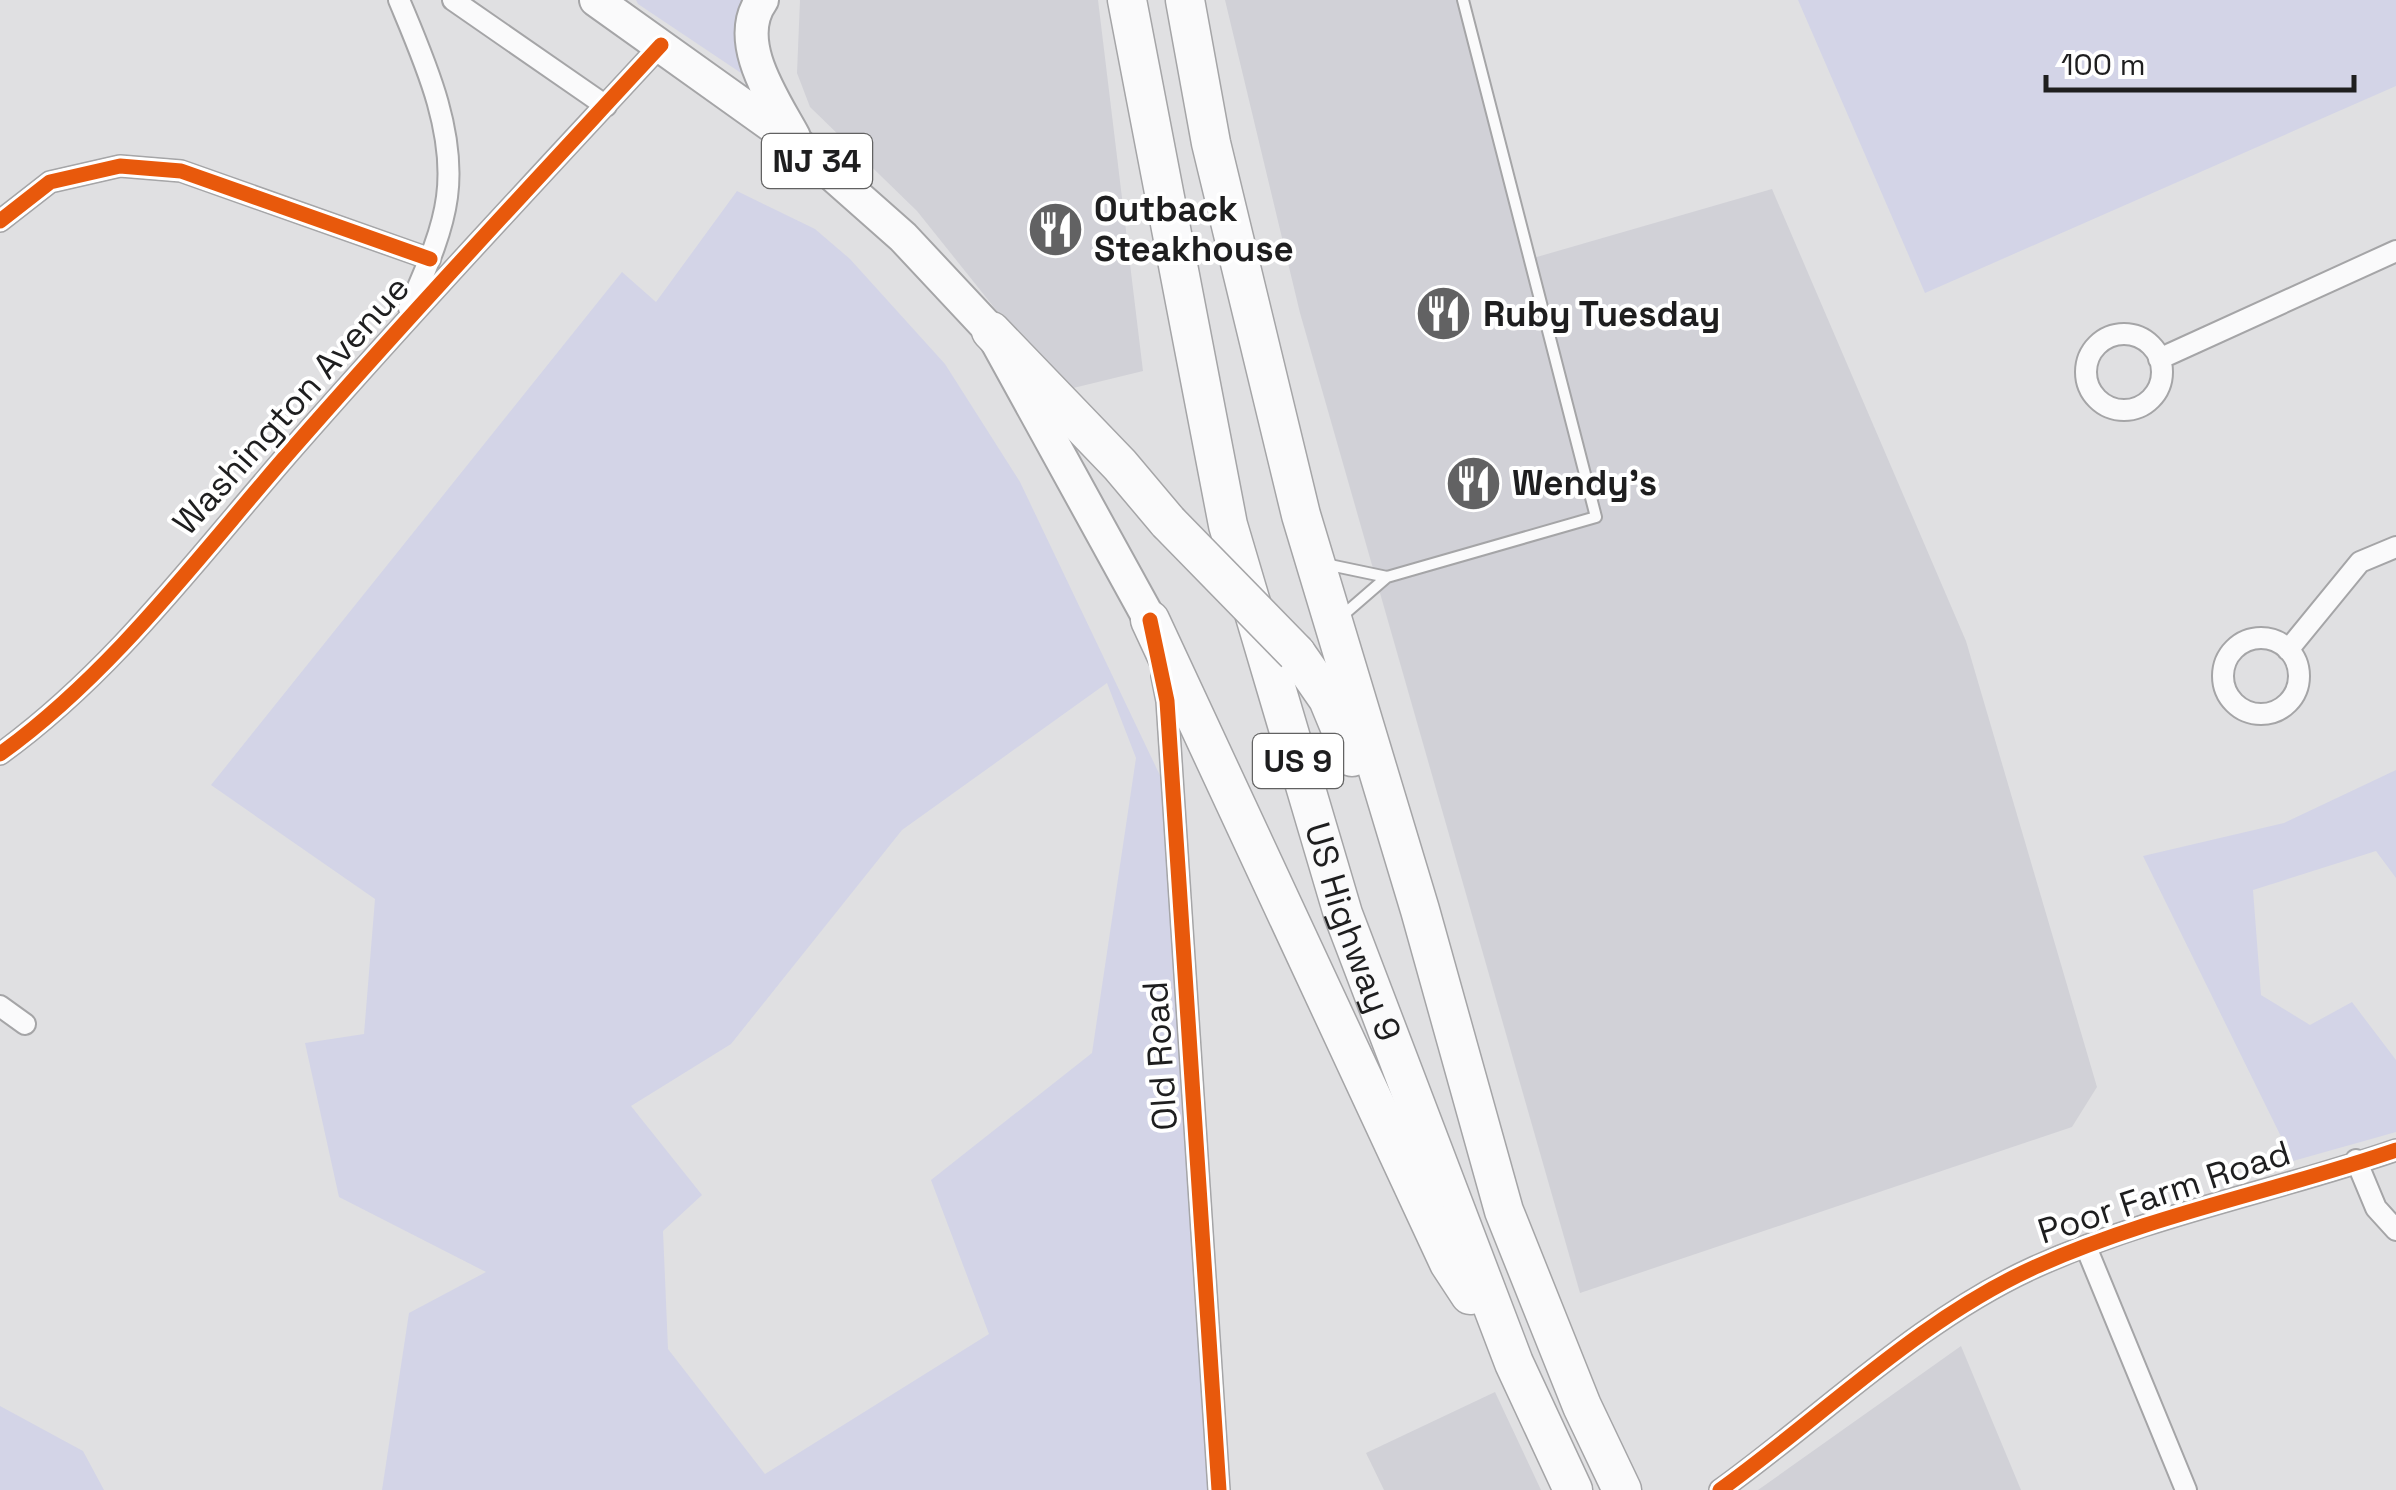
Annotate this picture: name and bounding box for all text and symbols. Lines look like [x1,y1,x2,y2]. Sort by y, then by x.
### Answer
scale bar [2046,30,2354,92]
text: 100 m [2061,45,2146,84]
road number: NJ 34 [762,134,872,188]
place label: Outback Steakhouse [1094,187,1294,271]
restaurant icon: Outback Steakhouse [1025,199,1085,259]
street label: Washington Avenue [163,266,419,544]
restaurant icon: Ruby Tuesday [1414,284,1474,344]
place label: Ruby Tuesday [1483,292,1720,336]
restaurant icon: Wendy's [1443,453,1503,513]
place label: Wendy's [1512,461,1657,505]
road number: US 9 [1253,734,1343,788]
street label: US Highway 9 [1295,817,1411,1047]
street label: Old Road [1133,980,1187,1132]
street label: Poor Farm Road [2032,1130,2296,1254]

